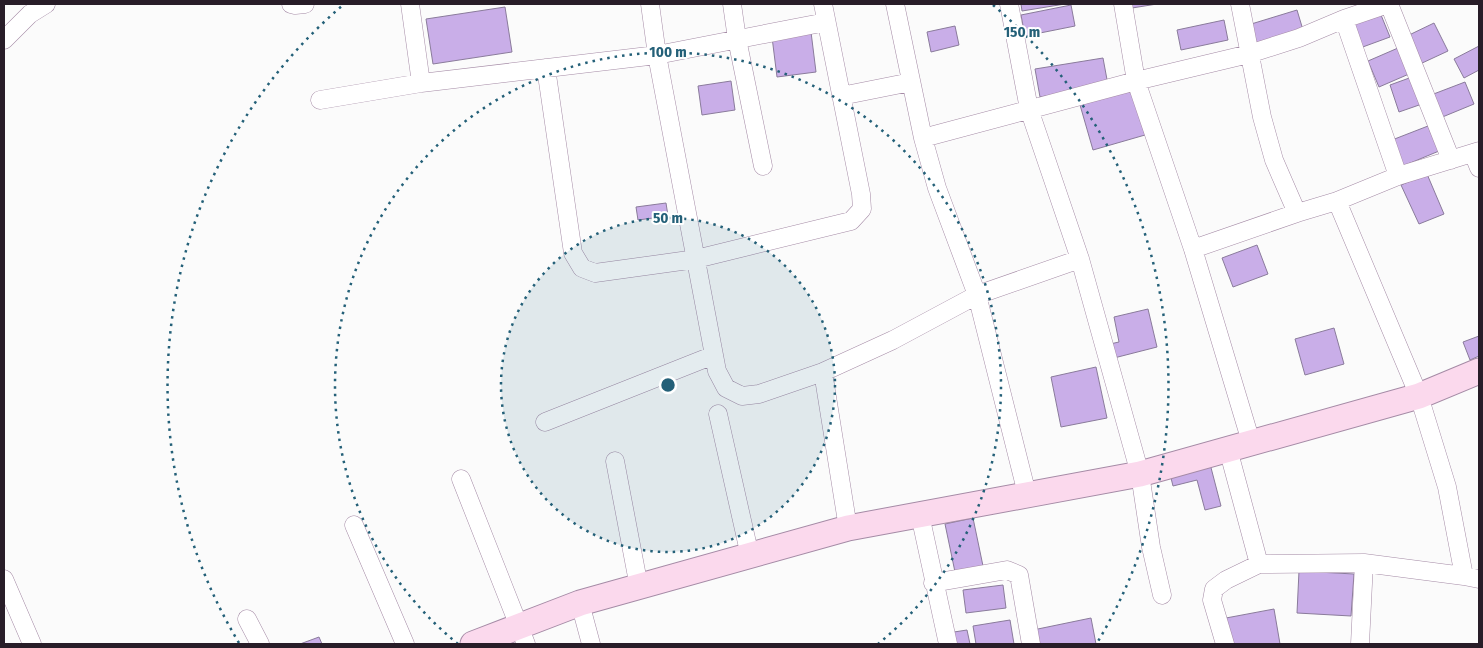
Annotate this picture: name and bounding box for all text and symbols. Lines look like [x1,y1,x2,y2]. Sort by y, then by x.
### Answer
text: 150 m [1004,23,1040,41]
text: 100 m [649,43,687,61]
text: 50 m [653,209,683,227]
centre of rings [659,376,677,394]

